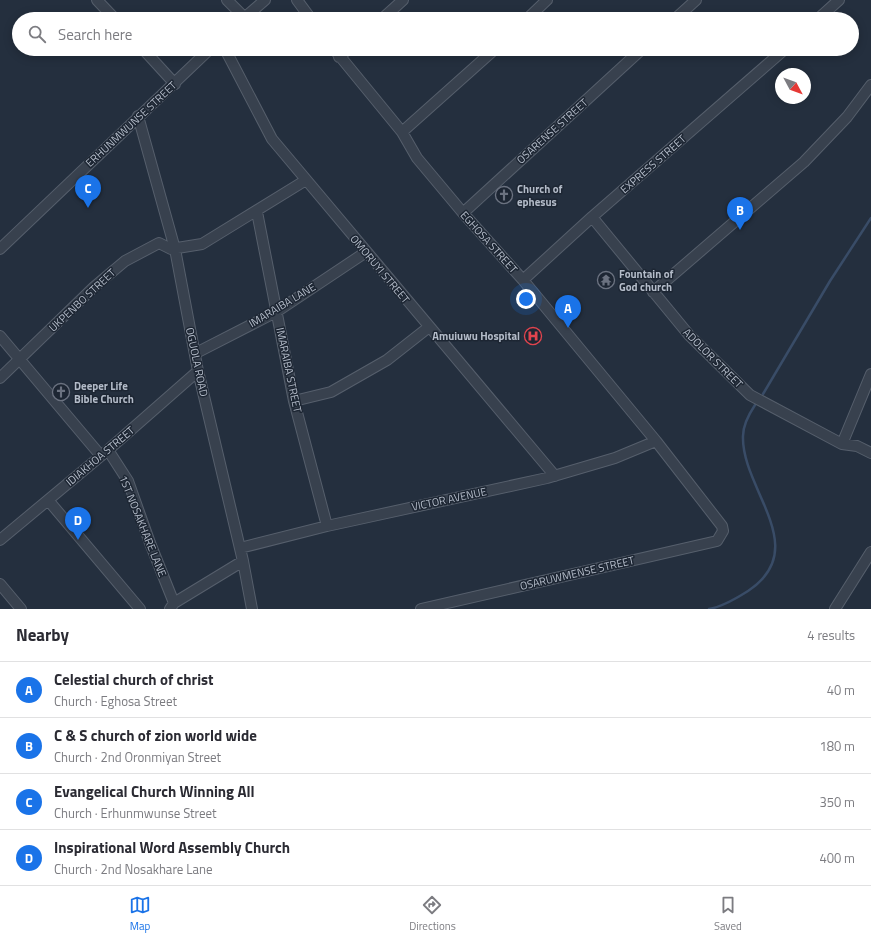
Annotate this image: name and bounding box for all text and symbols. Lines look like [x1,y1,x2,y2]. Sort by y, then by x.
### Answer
search box [12,12,859,56]
icon: search [26,23,48,45]
text: Search here [58,23,132,46]
north arrow [775,68,811,104]
street label: ERHUNMWUNSE STREET [82,77,180,171]
street label: OSARENSE STREET [513,94,591,167]
street label: EXPRESS STREET [617,131,689,197]
pin: C [75,175,101,208]
place label: Church of ephesus [517,181,562,210]
church icon: Church of ephesus [494,185,514,205]
pin: B [727,197,753,230]
street label: EGHOSA STREET [457,207,521,277]
street label: OMORUYI STREET [347,231,414,307]
street label: UKPENBO STREET [45,265,119,335]
place label: Fountain of God church [619,266,673,295]
temple icon: Fountain of God church [596,270,616,290]
street label: IMARAIBA LANE [246,279,318,331]
your location [516,289,536,309]
pin: A [555,295,581,328]
street label: ADOLOR STREET [679,324,747,392]
street label: OGUOLA ROAD [182,326,212,398]
street label: IMARAIBA STREET [272,326,306,414]
hospital icon: Amuiuwu Hospital [523,326,543,346]
place label: Amuiuwu Hospital [432,328,520,344]
place label: Deeper Life Bible Church [74,378,134,407]
church icon: Deeper Life Bible Church [51,382,71,402]
street label: IDIAKHOA STREET [62,422,138,490]
street label: 1ST NOSAKHARE LANE [115,473,171,579]
street label: VICTOR AVENUE [410,483,488,515]
pin: D [65,507,91,540]
street label: OSARUWMENSE STREET [518,552,636,594]
text: Nearby [16,622,69,648]
text: 4 results [807,625,855,645]
text: Celestial church of christ [54,668,214,691]
text: A [25,680,33,700]
text: 40 m [827,680,855,700]
text: Church · Eghosa Street [54,691,177,711]
text: C & S church of zion world wide [54,724,257,747]
text: B [25,736,33,756]
text: 180 m [819,736,855,756]
text: Church · 2nd Oronmiyan Street [54,747,221,767]
text: Evangelical Church Winning All [54,780,255,803]
text: C [25,792,33,812]
text: 350 m [819,792,855,812]
text: Church · Erhunmwunse Street [54,803,217,823]
text: Inspirational Word Assembly Church [54,836,290,859]
text: D [25,848,33,868]
text: 400 m [819,848,855,868]
text: Church · 2nd Nosakhare Lane [54,859,212,879]
tab: Map [129,894,151,934]
tab: Directions [409,894,456,934]
tab: Saved [714,894,742,934]

